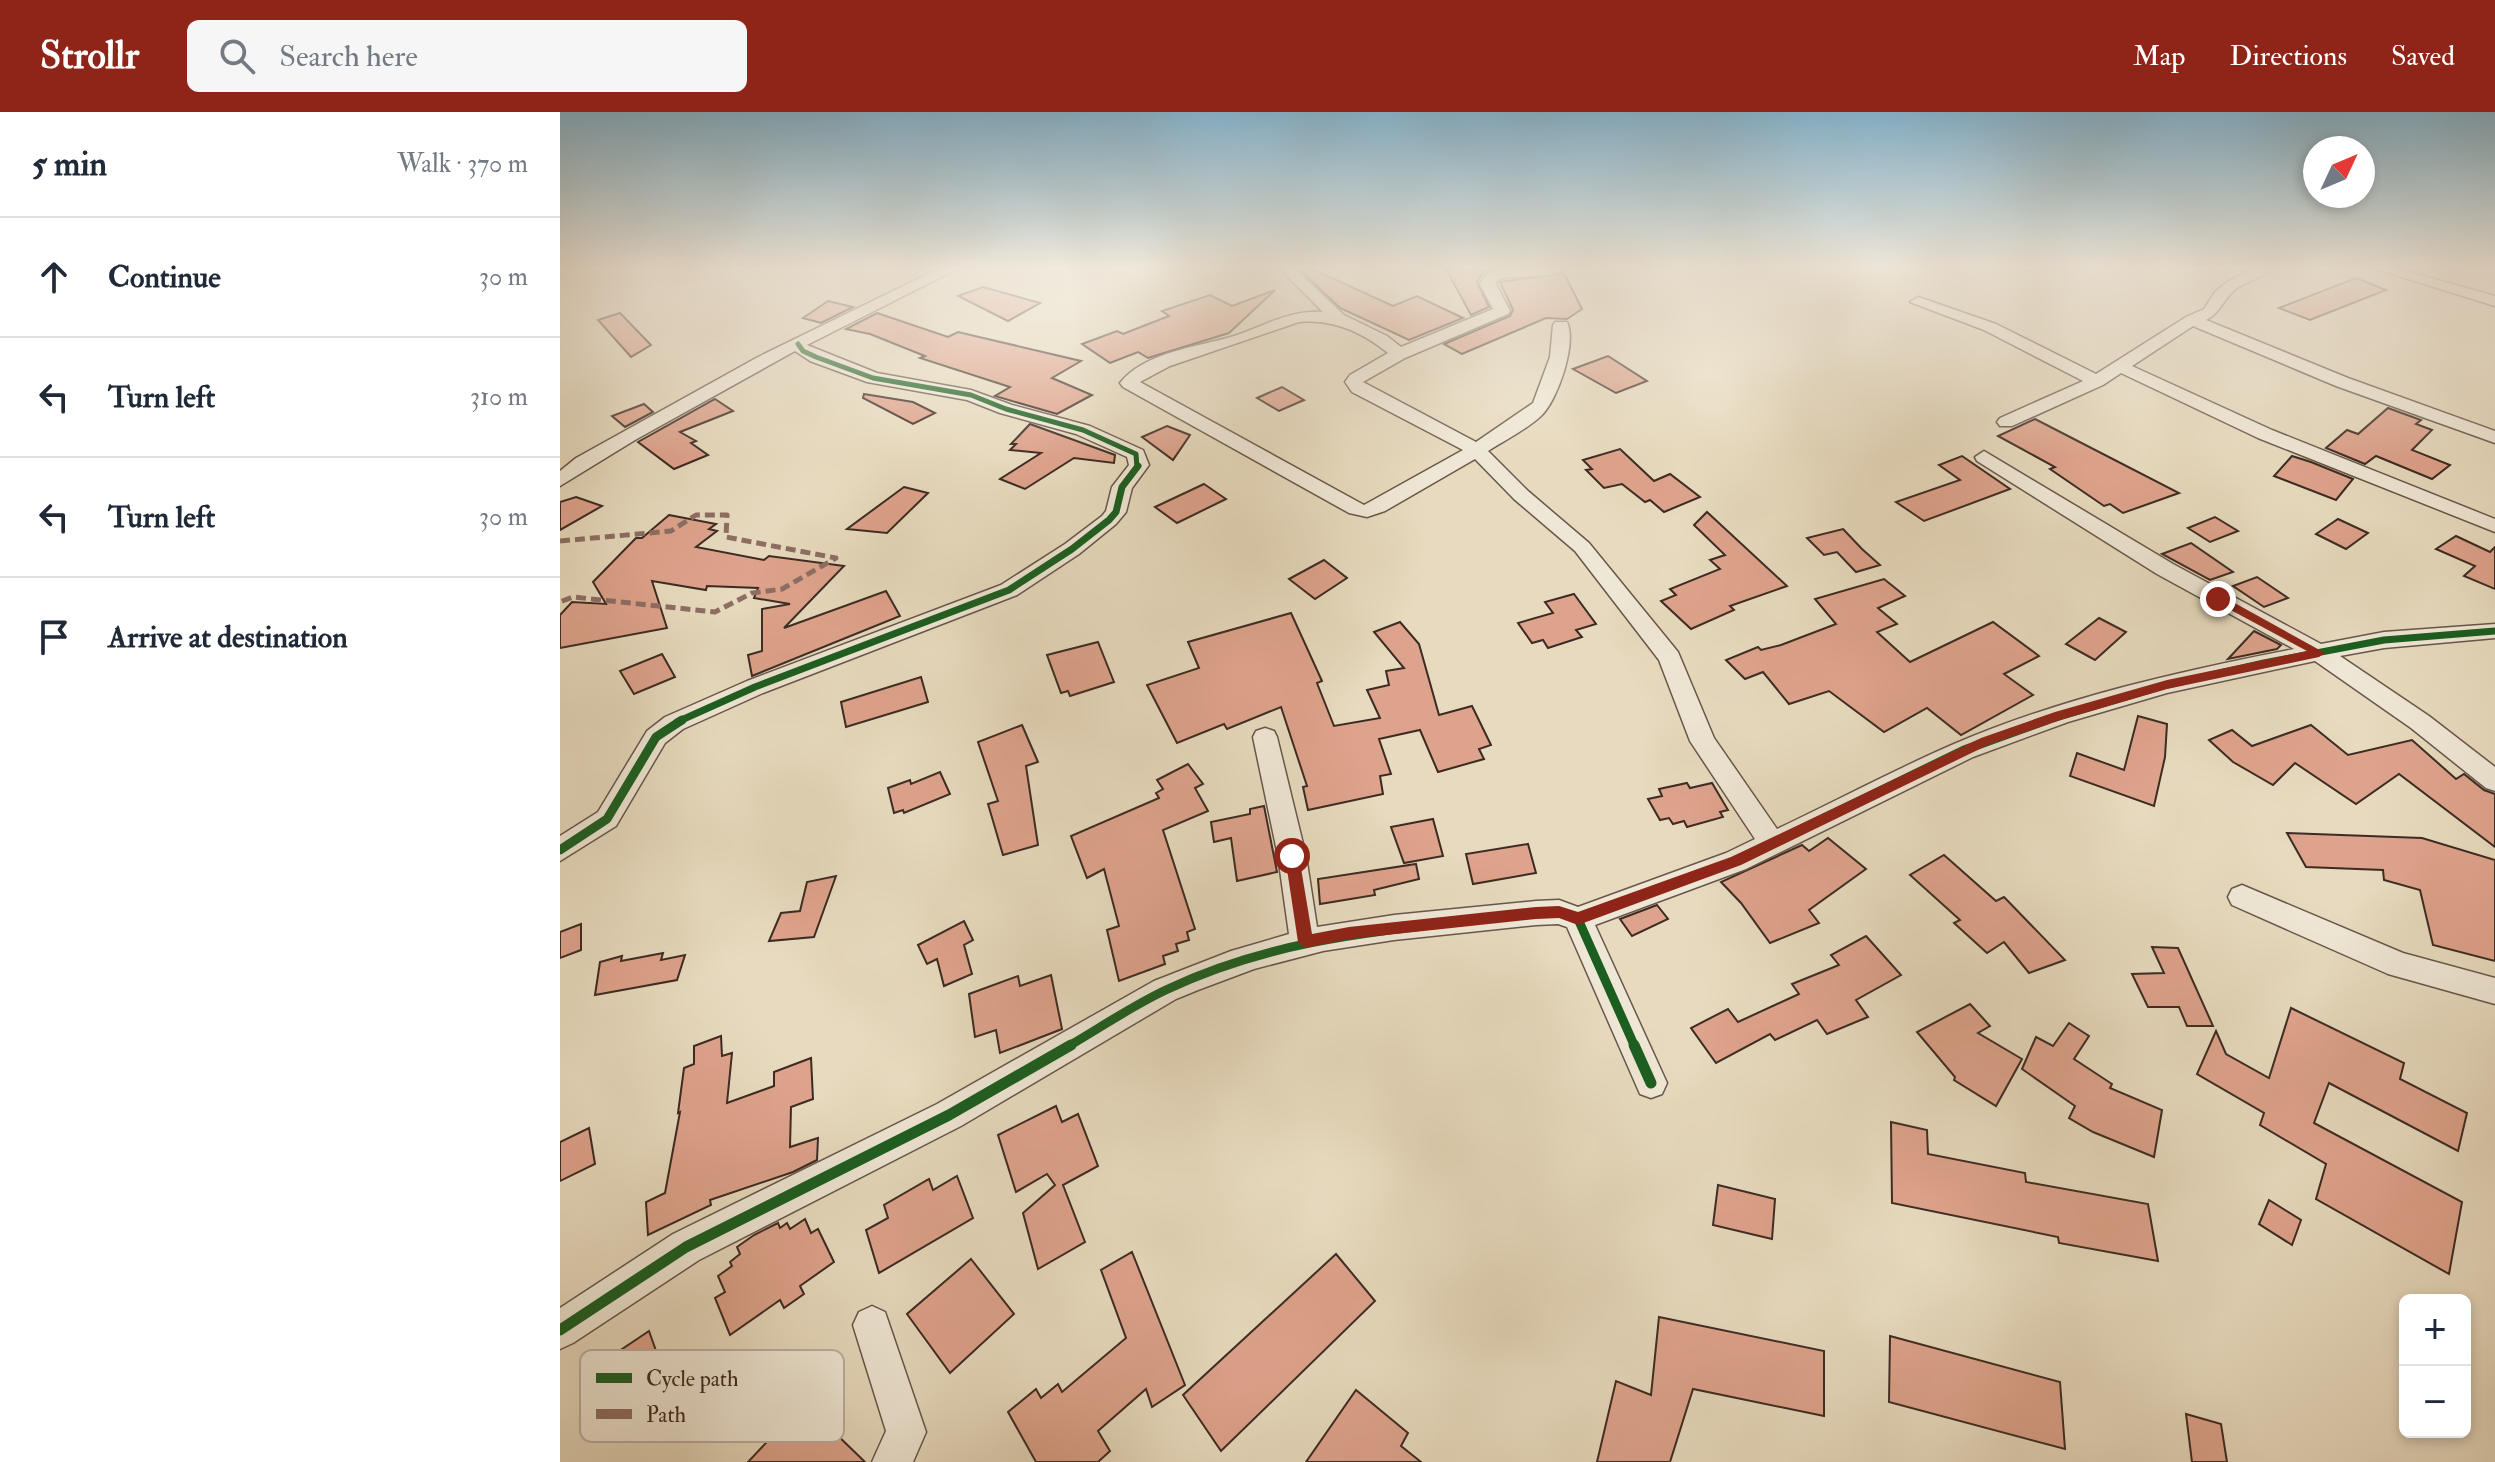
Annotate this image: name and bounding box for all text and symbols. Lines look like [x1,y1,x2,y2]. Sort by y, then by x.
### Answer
search box [187,20,747,92]
text: Strollr [40,32,139,80]
icon: search [215,34,259,78]
text: Search here [279,38,418,75]
text: Map [2133,39,2186,74]
text: Directions [2230,39,2347,74]
text: Saved [2391,39,2455,74]
north arrow [2303,136,2375,208]
text: 5 min [32,143,107,186]
text: Walk · 370 m [397,148,528,180]
icon: ahead [32,255,76,299]
text: Continue [108,259,221,296]
text: 30 m [479,261,528,293]
icon: left [32,375,76,419]
text: Turn left [108,379,215,416]
text: 310 m [470,381,528,413]
icon: left [32,495,76,539]
text: Turn left [108,499,215,536]
text: 30 m [479,501,528,533]
route end [2200,581,2236,617]
icon: arrive [32,615,76,659]
text: Arrive at destination [108,619,348,656]
route start [1274,838,1310,874]
map controls [2399,1294,2471,1438]
button: + [2399,1294,2471,1366]
legend [580,1350,844,1442]
text: Cycle path [646,1365,739,1394]
button: − [2399,1366,2471,1438]
text: Path [646,1401,687,1429]

